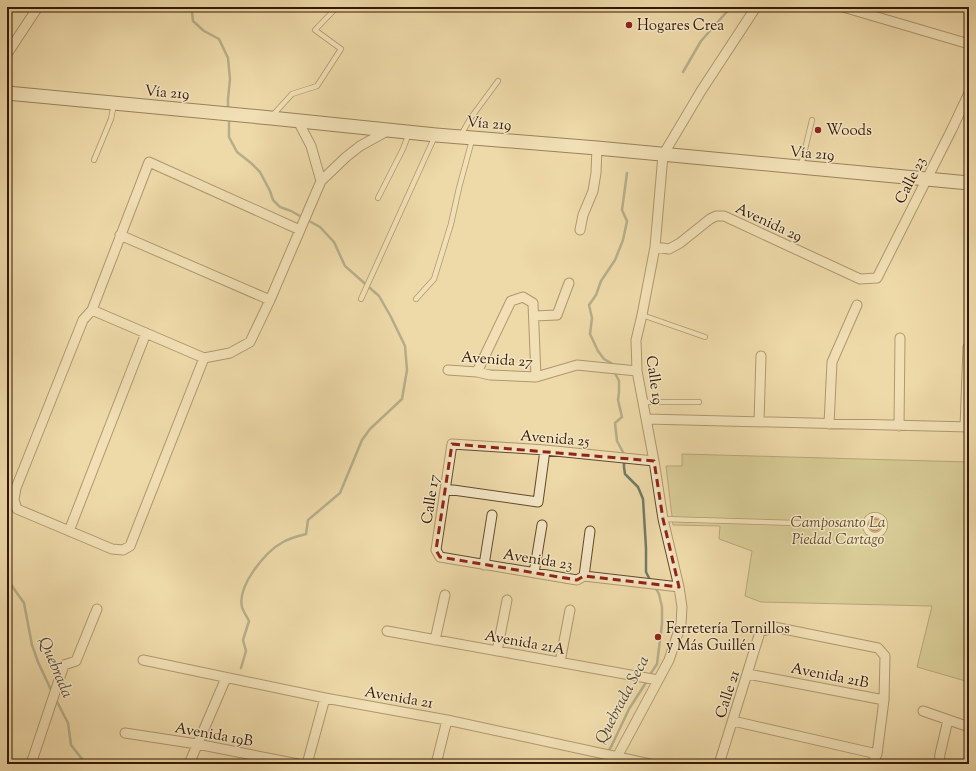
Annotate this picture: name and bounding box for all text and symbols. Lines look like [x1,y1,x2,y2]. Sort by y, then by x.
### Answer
place label: Hogares Crea [637,16,724,37]
marker: Hogares Crea [624,20,634,30]
street label: Vía 219 [144,81,190,106]
street label: Vía 219 [466,112,512,137]
place label: Woods [826,121,872,142]
marker: Woods [813,125,823,135]
street label: Vía 219 [789,142,835,167]
street label: Calle 23 [891,154,932,208]
street label: Avenida 29 [731,199,805,248]
street label: Avenida 27 [460,348,534,374]
street label: Calle 19 [640,354,667,406]
street label: Avenida 25 [519,426,590,453]
street label: Calle 17 [417,473,446,525]
park label: Camposanto La Piedad Cartago [790,513,886,551]
street label: Avenida 23 [501,545,574,576]
place label: Ferretería Tornillos y Más Guillén [666,619,790,657]
street label: Avenida 21A [483,626,567,661]
marker: Ferretería Tornillos y Más Guillén [653,632,663,642]
water label: Quebrada [32,634,78,702]
water label: Quebrada Seca [590,652,656,748]
street label: Avenida 21B [789,659,871,694]
street label: Calle 21 [711,668,746,721]
street label: Avenida 21 [363,682,435,715]
street label: Avenida 19B [173,718,255,753]

